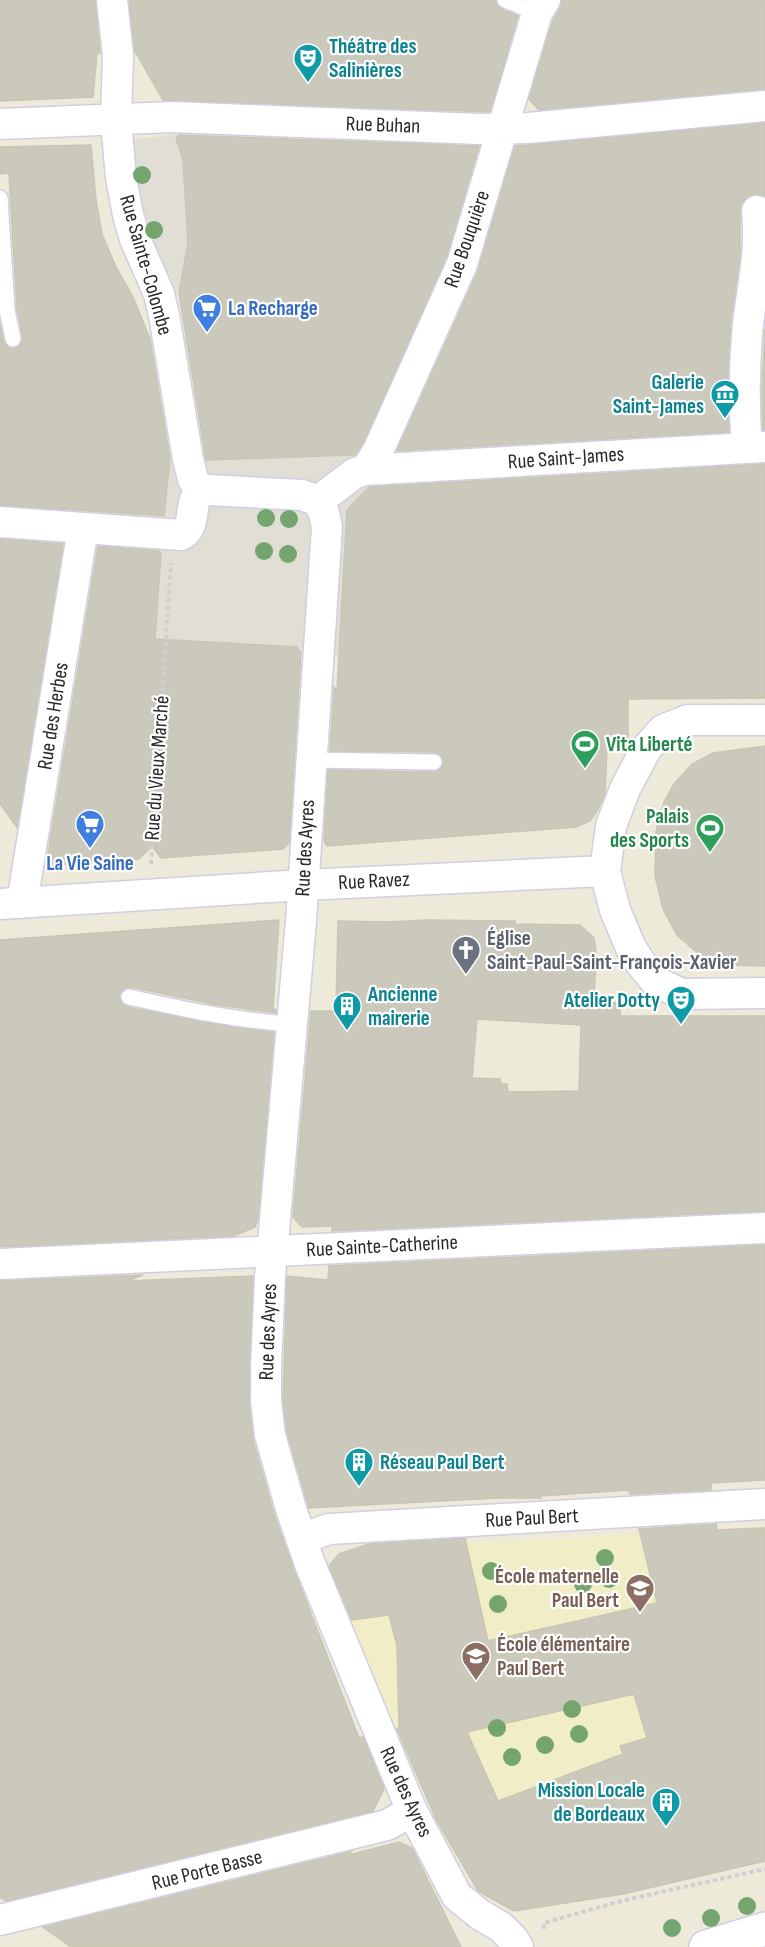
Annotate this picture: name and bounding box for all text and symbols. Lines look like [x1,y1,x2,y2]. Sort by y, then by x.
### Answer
place label: Théâtre des Salinières [329,34,417,83]
theatre icon: Théâtre des Salinières [292,42,324,84]
street label: Rue Buhan [345,111,421,139]
street label: Rue Bouquière [439,187,495,291]
street label: Rue Sainte-Colombe [114,192,178,338]
supermarket icon: La Recharge [191,292,223,334]
place label: La Recharge [228,296,318,321]
place label: Galerie Saint-James [613,370,704,419]
museum icon: Galerie Saint-James [709,378,741,420]
street label: Rue Saint-James [507,441,625,475]
street label: Rue des Herbes [32,661,74,771]
street label: Rue du Vieux Marché [139,695,175,841]
sports icon: Vita Liberté [569,728,601,770]
place label: Vita Liberté [606,732,693,757]
street label: Rue des Ayres [290,799,320,897]
place label: Palais des Sports [610,804,689,853]
supermarket icon: La Vie Saine [74,808,106,850]
sports icon: Palais des Sports [694,812,726,854]
place label: La Vie Saine [46,851,134,876]
street label: Rue Ravez [338,867,411,895]
place label: Église Saint-Paul-Saint-François-Xavier [487,926,737,975]
church icon: Église Saint-Paul-Saint-François-Xavier [450,934,482,976]
place label: Ancienne mairerie [367,982,437,1031]
theatre icon: Atelier Dotty [665,984,697,1026]
place label: Atelier Dotty [563,988,660,1013]
building icon: Ancienne mairerie [331,990,363,1032]
street label: Rue Sainte-Catherine [305,1230,459,1262]
street label: Rue des Ayres [254,1283,282,1381]
building icon: Réseau Paul Bert [343,1446,375,1488]
place label: Réseau Paul Bert [380,1450,504,1475]
street label: Rue Paul Bert [485,1503,579,1533]
place label: École maternelle Paul Bert [495,1564,619,1613]
school or university icon: École maternelle Paul Bert [624,1572,656,1614]
place label: École élémentaire Paul Bert [497,1632,630,1681]
school or university icon: École élémentaire Paul Bert [460,1640,492,1682]
street label: Rue des Ayres [374,1743,438,1841]
place label: Mission Locale de Bordeaux [538,1778,645,1827]
building icon: Mission Locale de Bordeaux [650,1786,682,1828]
street label: Rue Porte Basse [149,1844,265,1896]

